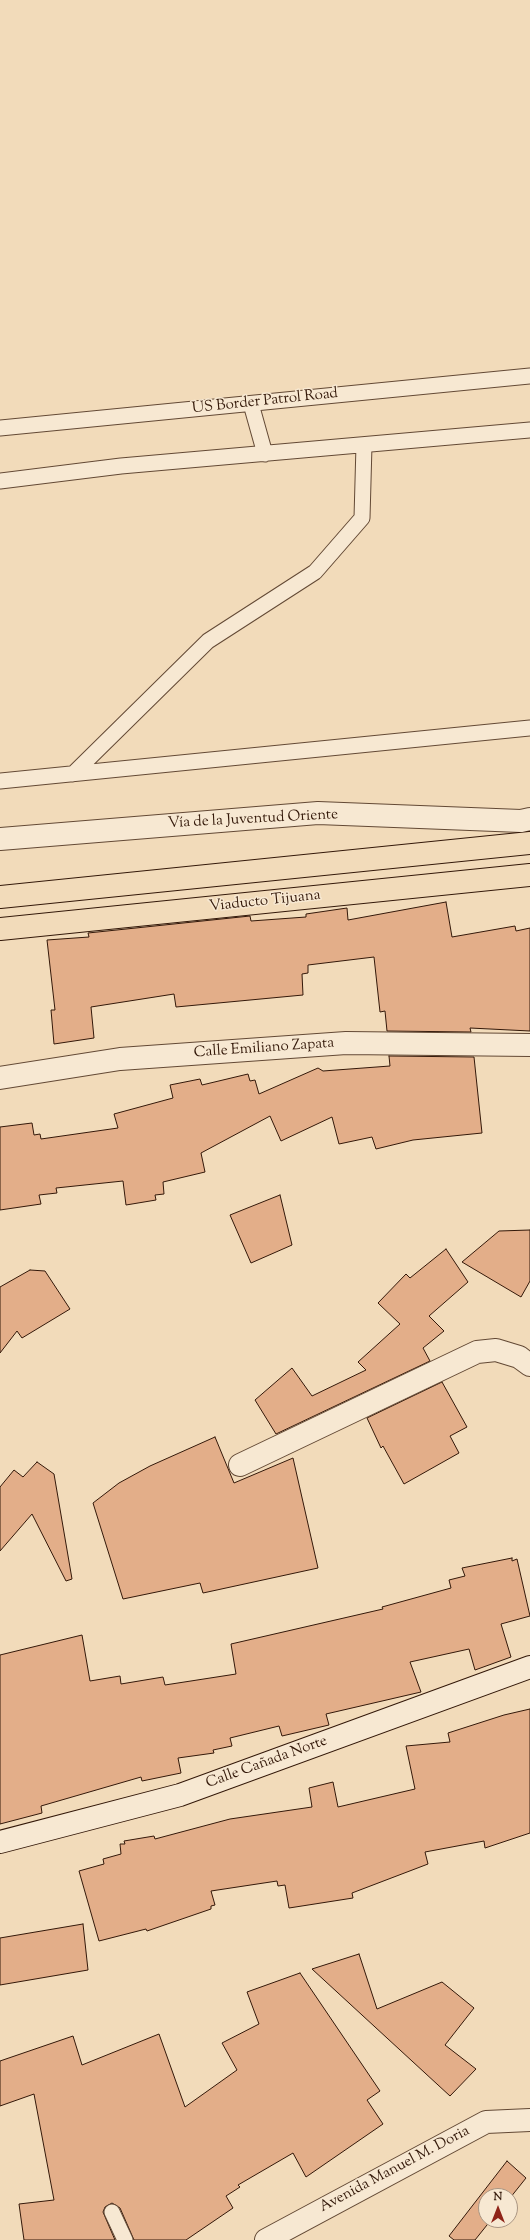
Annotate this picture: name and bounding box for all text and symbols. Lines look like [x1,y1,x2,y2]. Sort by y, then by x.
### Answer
street label: US Border Patrol Road [191,385,339,419]
street label: Vía de la Juventud Oriente [167,807,339,833]
street label: Viaducto Tijuana [208,887,322,917]
street label: Calle Emiliano Zapata [193,1035,335,1063]
street label: Calle Cañada Norte [204,1733,330,1793]
street label: Avenida Manuel M. Doria [317,2123,473,2217]
north arrow [478,2188,518,2228]
text: N [494,2189,502,2205]

